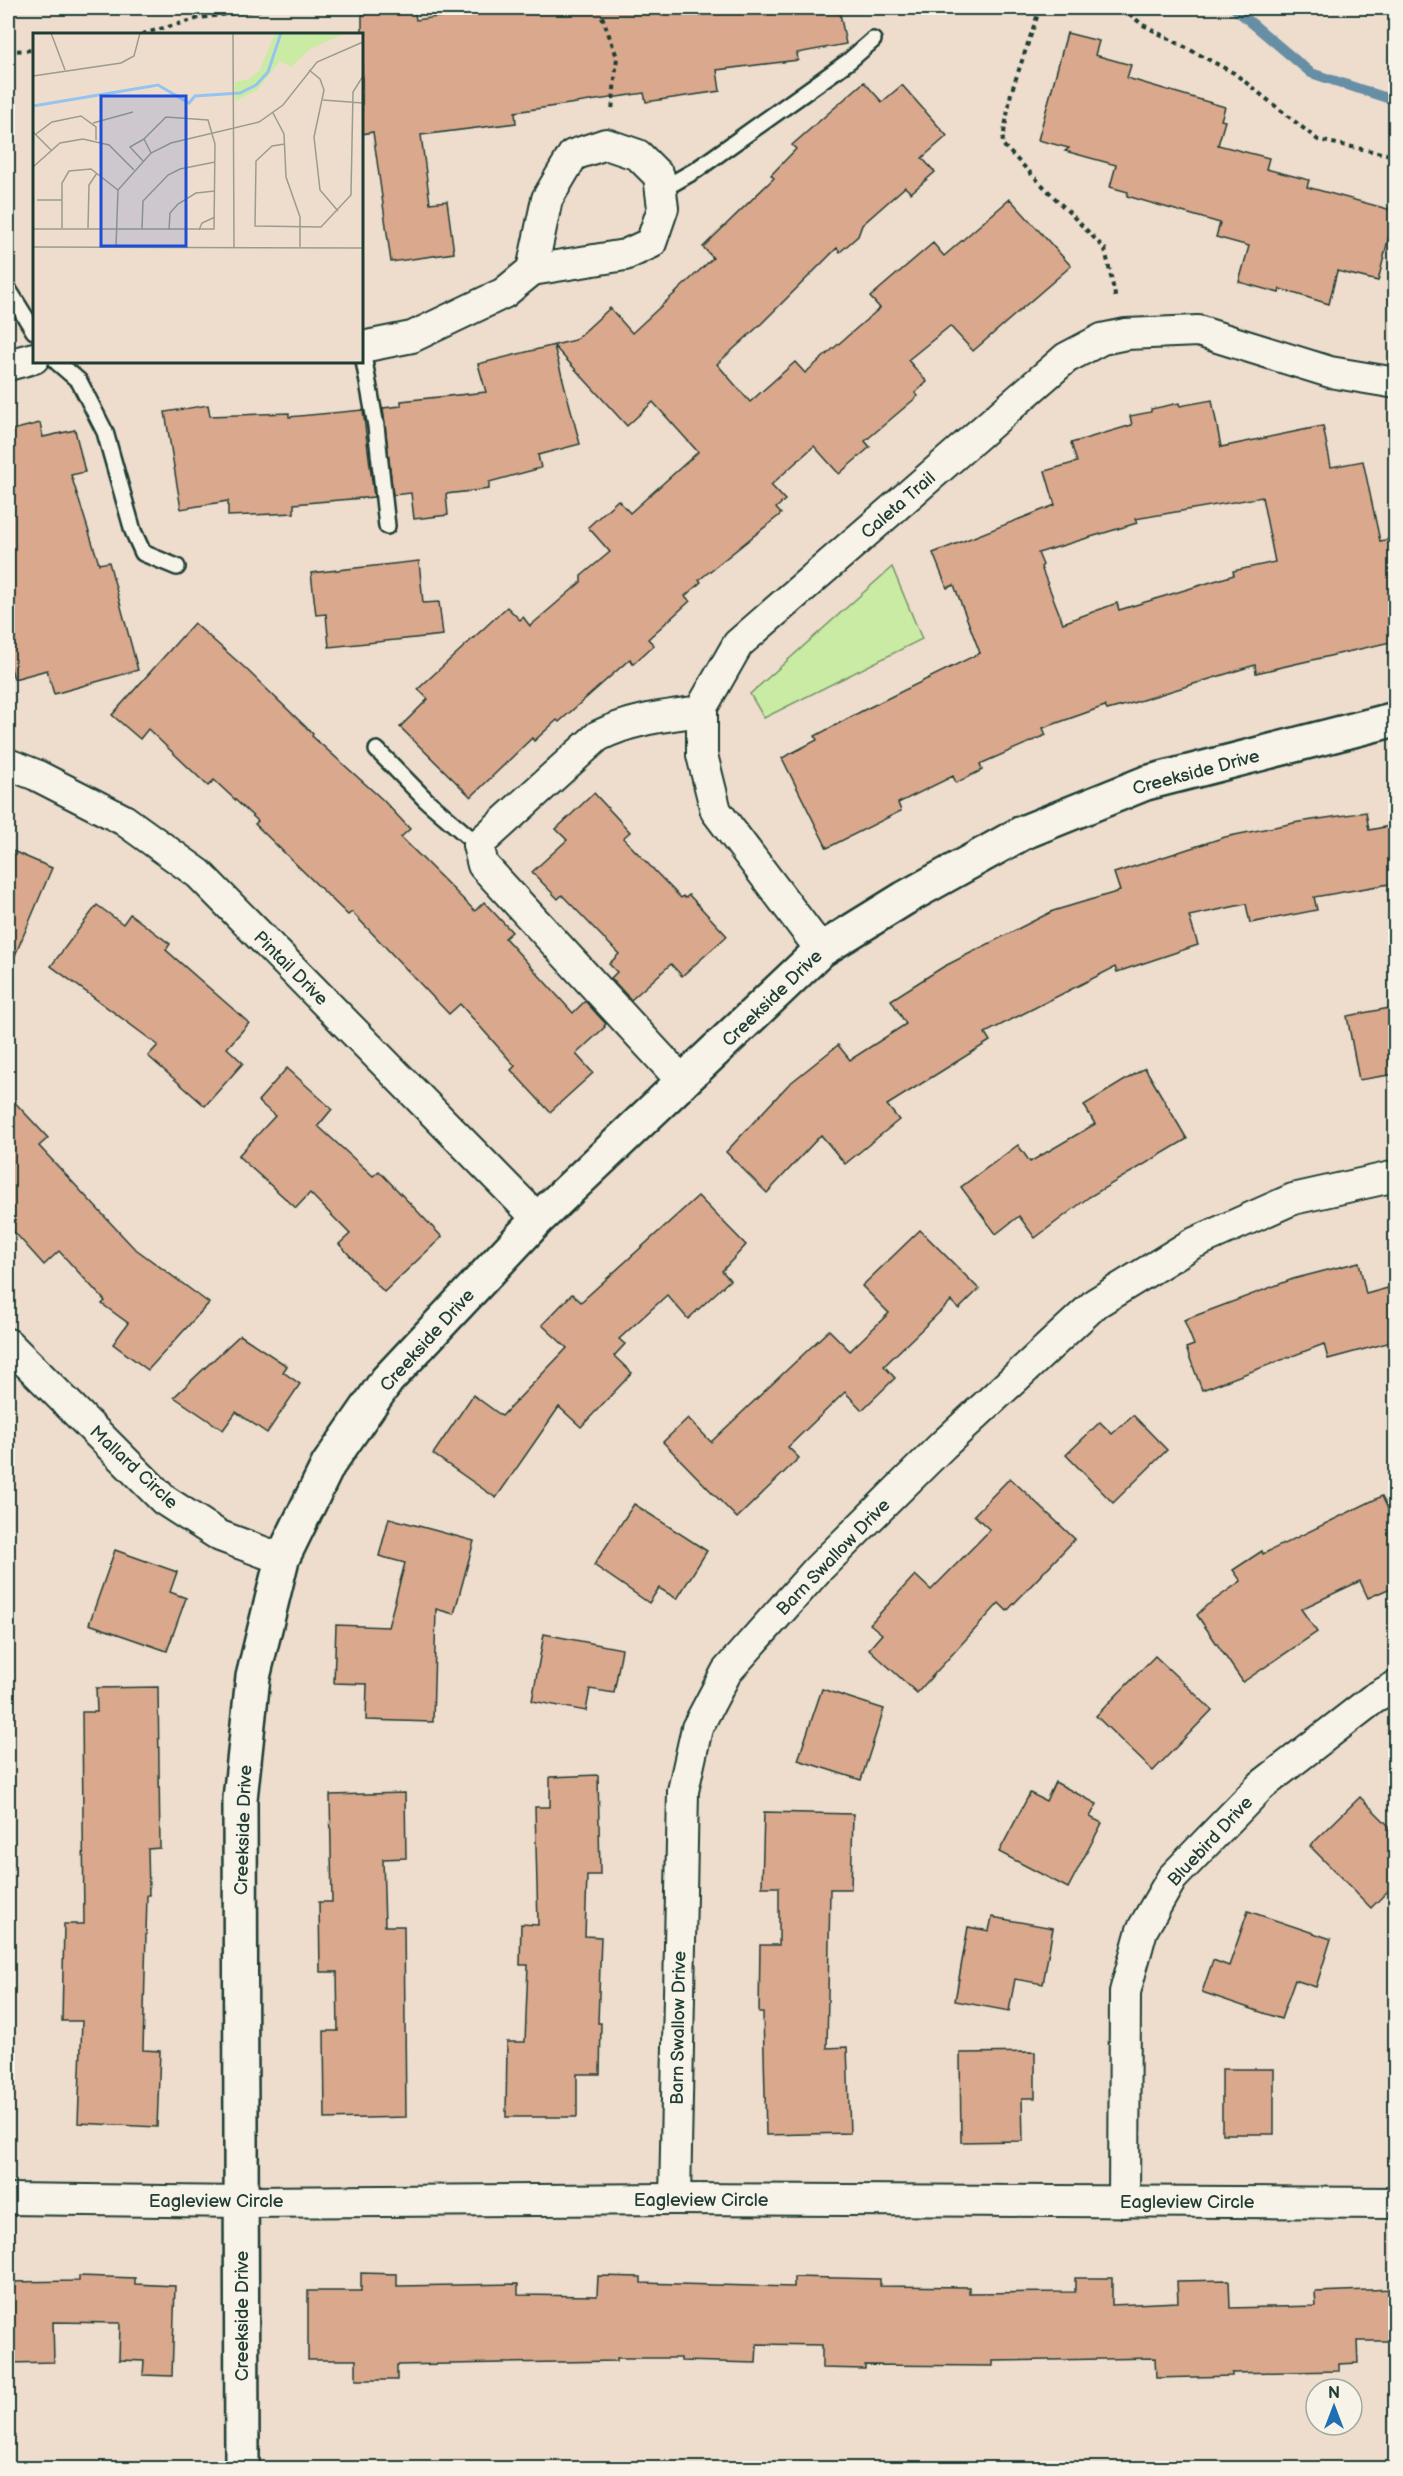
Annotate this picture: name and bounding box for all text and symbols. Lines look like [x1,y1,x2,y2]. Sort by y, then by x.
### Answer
inset map [33,33,363,363]
street label: Caleta Trail [857,467,940,543]
street label: Creekside Drive [1130,745,1262,800]
street label: Pintail Drive [249,927,332,1010]
street label: Creekside Drive [718,945,827,1051]
street label: Creekside Drive [376,1285,479,1396]
street label: Mallard Circle [85,1421,182,1514]
street label: Barn Swallow Drive [772,1494,895,1620]
street label: Creekside Drive [231,1764,256,1896]
street label: Bluebird Drive [1163,1792,1257,1891]
street label: Barn Swallow Drive [667,1951,690,2105]
street label: Eagleview Circle [634,2190,769,2211]
street label: Eagleview Circle [149,2191,284,2212]
street label: Eagleview Circle [1120,2192,1255,2213]
street label: Creekside Drive [232,2250,253,2381]
north arrow [1304,2377,1364,2437]
text: N [1328,2384,1340,2403]

